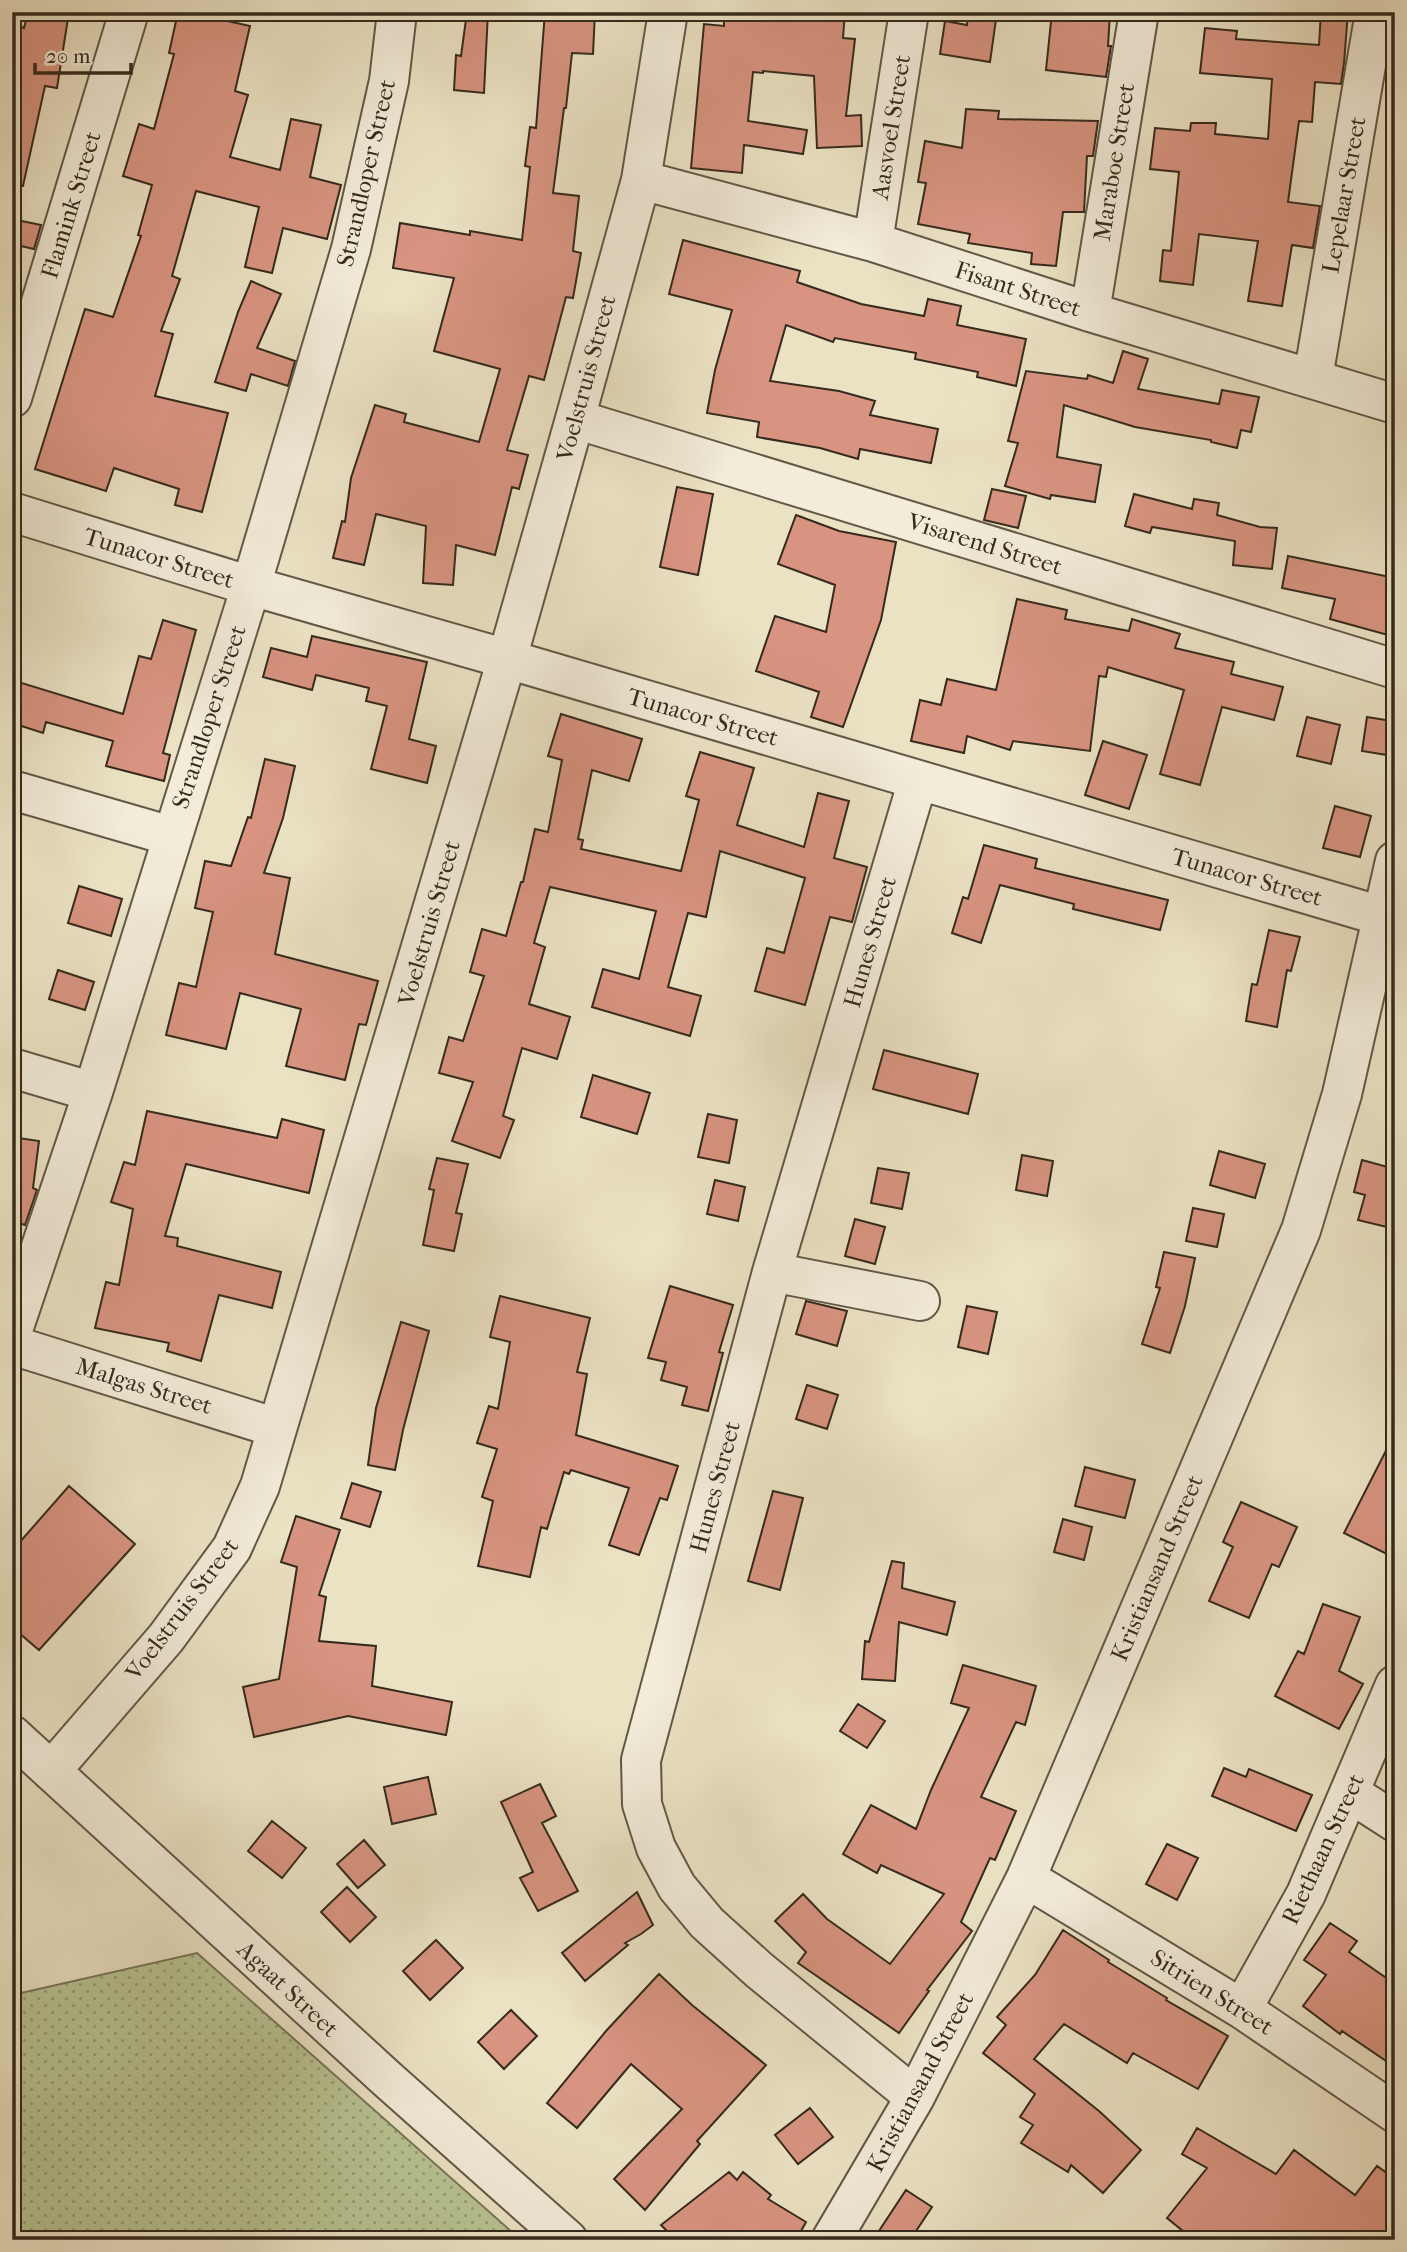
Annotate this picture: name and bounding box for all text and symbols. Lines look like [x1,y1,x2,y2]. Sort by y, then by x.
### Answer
scale bar [35,32,131,76]
text: 20 m [46,44,91,68]
street label: Aasvoel Street [866,52,916,202]
street label: Strandloper Street [331,76,401,269]
street label: Maraboe Street [1088,81,1140,243]
street label: Lepelaar Street [1316,114,1372,276]
street label: Flamink Street [35,128,107,282]
street label: Fisant Street [952,255,1085,323]
street label: Voelstruis Street [550,292,622,465]
street label: Visarend Street [903,507,1066,581]
street label: Tunacor Street [81,522,238,594]
street label: Strandloper Street [166,621,252,812]
street label: Tunacor Street [624,682,782,752]
street label: Voelstruis Street [392,837,466,1010]
street label: Tunacor Street [1168,842,1326,912]
street label: Hunes Street [838,873,902,1011]
street label: Malgas Street [73,1352,216,1420]
street label: Hunes Street [684,1418,746,1556]
street label: Kristiansand Street [1105,1470,1209,1665]
street label: Voelstruis Street [119,1532,245,1686]
street label: Riethaan Street [1276,1769,1370,1929]
street label: Agaat Street [231,1935,345,2043]
street label: Sitrien Street [1146,1943,1279,2041]
street label: Kristiansand Street [861,1987,979,2177]

